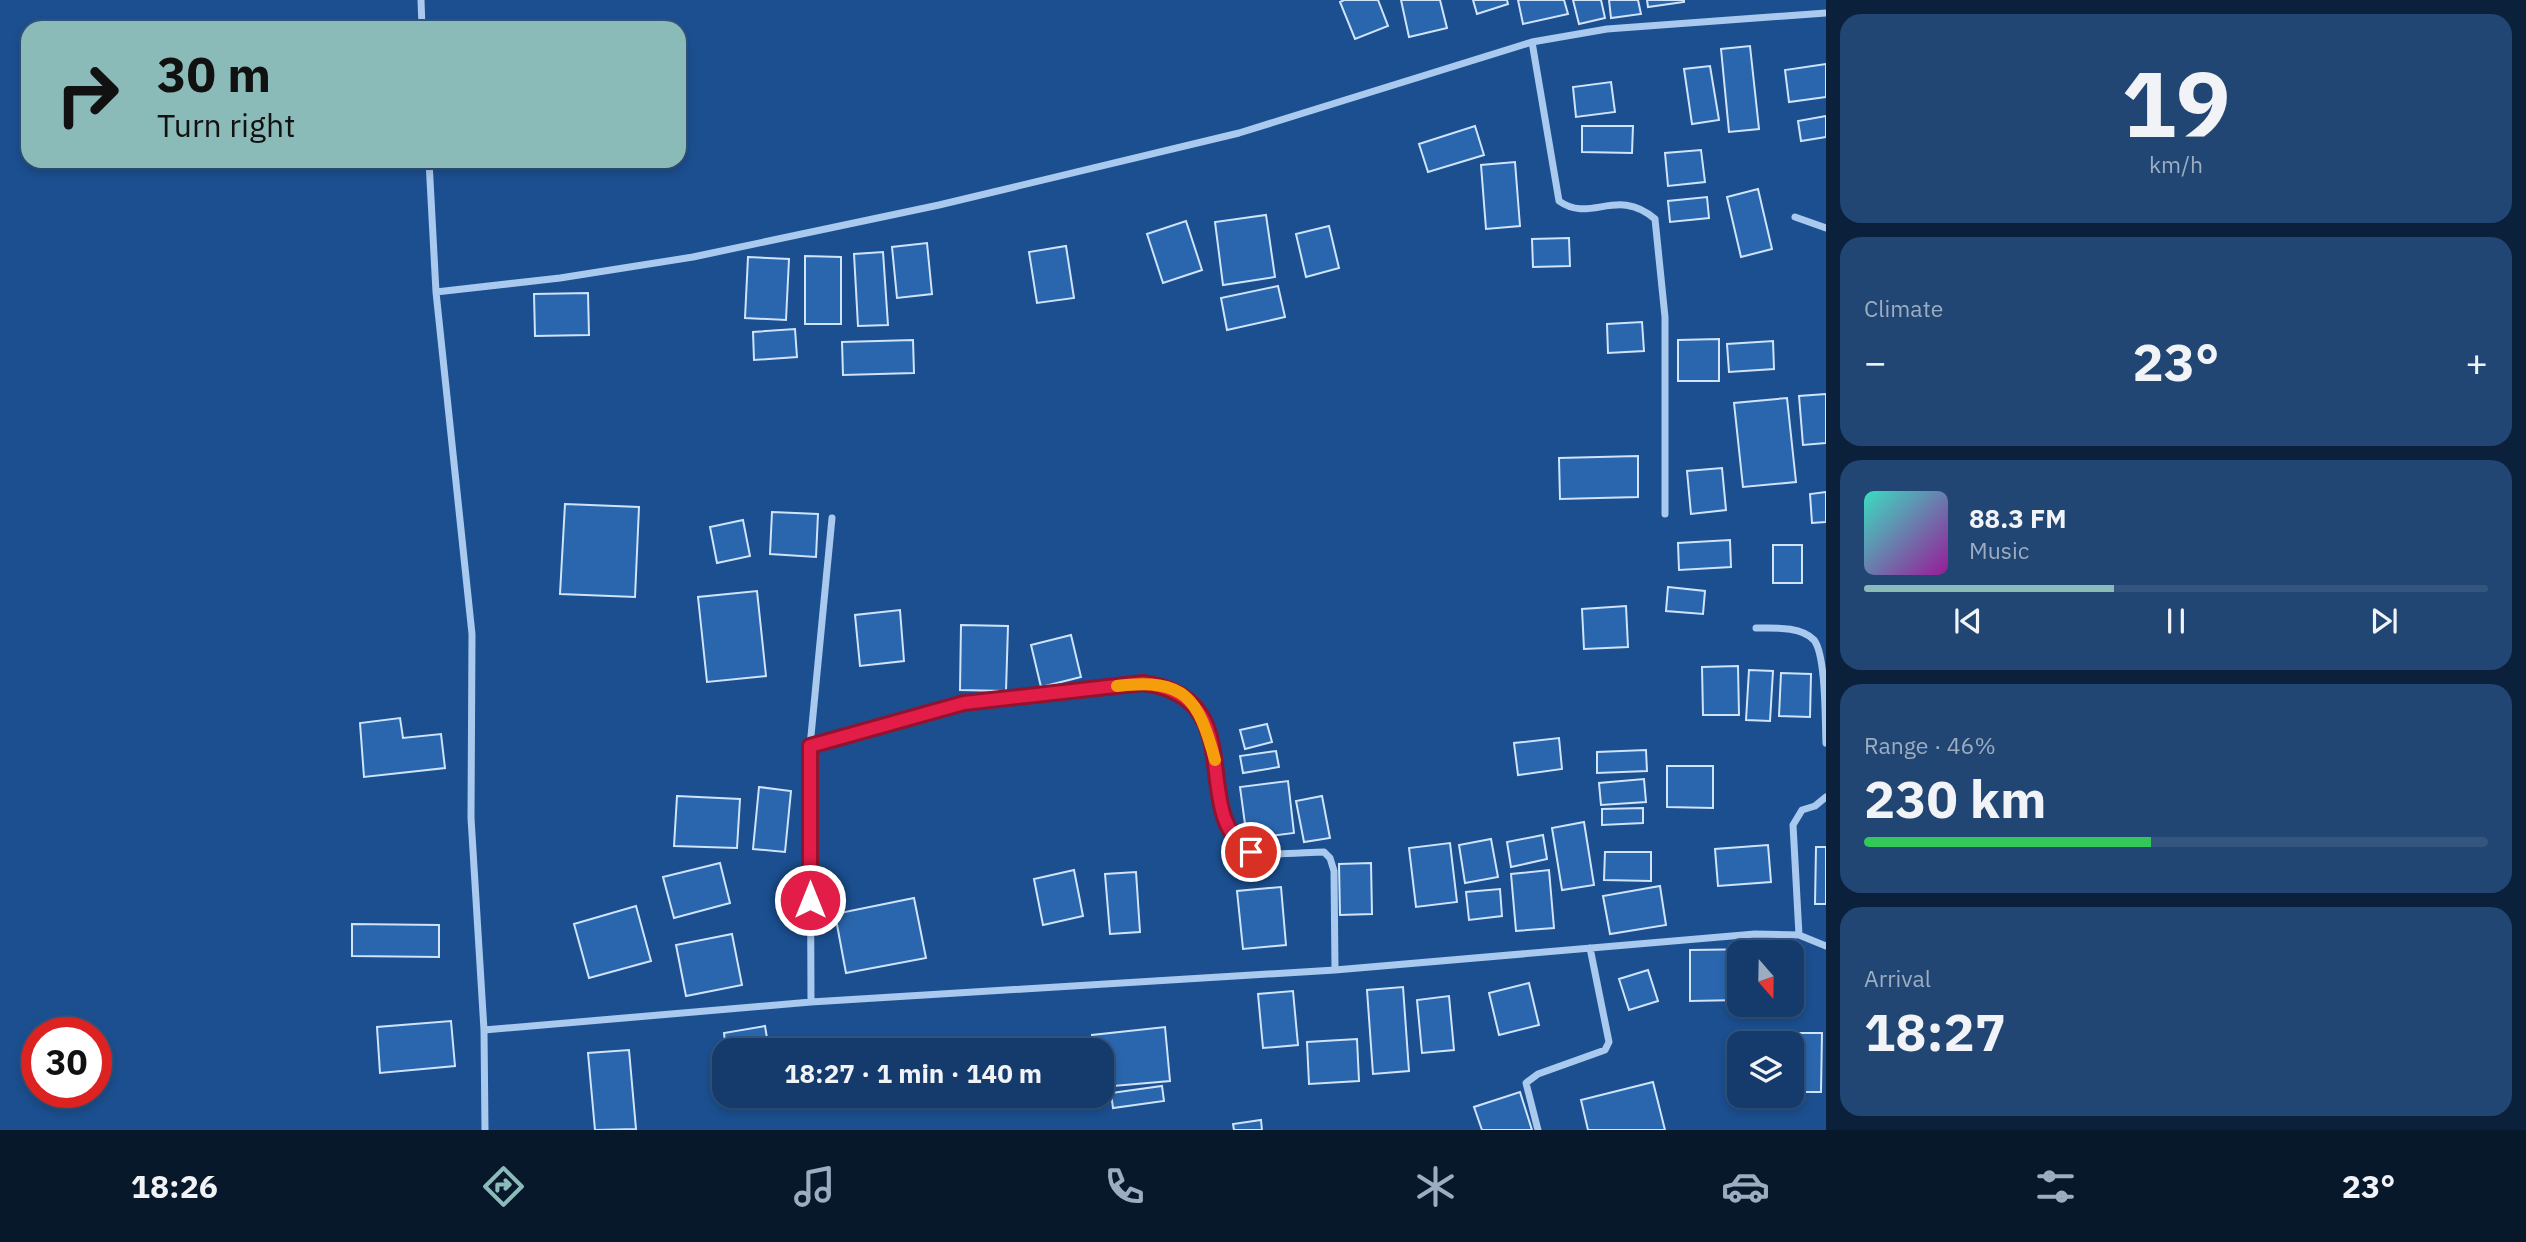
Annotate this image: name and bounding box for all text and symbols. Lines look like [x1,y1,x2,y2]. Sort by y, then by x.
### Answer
text: 30 m [157,42,271,105]
text: 19 [2121,44,2231,162]
icon: right [42,49,133,140]
text: Turn right [157,104,295,146]
text: km/h [2149,149,2203,179]
text: Climate [1864,293,1943,323]
text: 23° [2133,328,2219,395]
text: − [1864,337,1887,386]
text: + [2465,337,2488,386]
text: 88.3 FM [1969,501,2067,535]
text: Music [1969,535,2029,565]
icon: previous [1949,602,1987,640]
icon: pause [2157,602,2195,640]
icon: next [2365,602,2403,640]
text: Range · 46% [1864,730,1996,760]
text: 230 km [1864,765,2046,832]
pin [1221,822,1281,882]
icon: arrive [1232,833,1270,871]
position arrow [773,863,847,937]
north arrow [1727,940,1804,1017]
map controls [1727,940,1804,1108]
text: Arrival [1864,963,1931,993]
text: 18:27 [1864,998,2006,1065]
speed limit sign: 30 [21,1017,112,1108]
button: layers [1727,1031,1804,1108]
text: 18:27 · 1 min · 140 m [784,1056,1042,1090]
icon: directions [479,1162,528,1211]
icon: music [790,1162,839,1211]
icon: phone [1100,1162,1149,1211]
icon: climate [1411,1162,1460,1211]
icon: car [1721,1162,1770,1211]
icon: filters [2031,1162,2080,1211]
text: 18:26 [131,1165,218,1207]
text: 23° [2342,1165,2395,1207]

